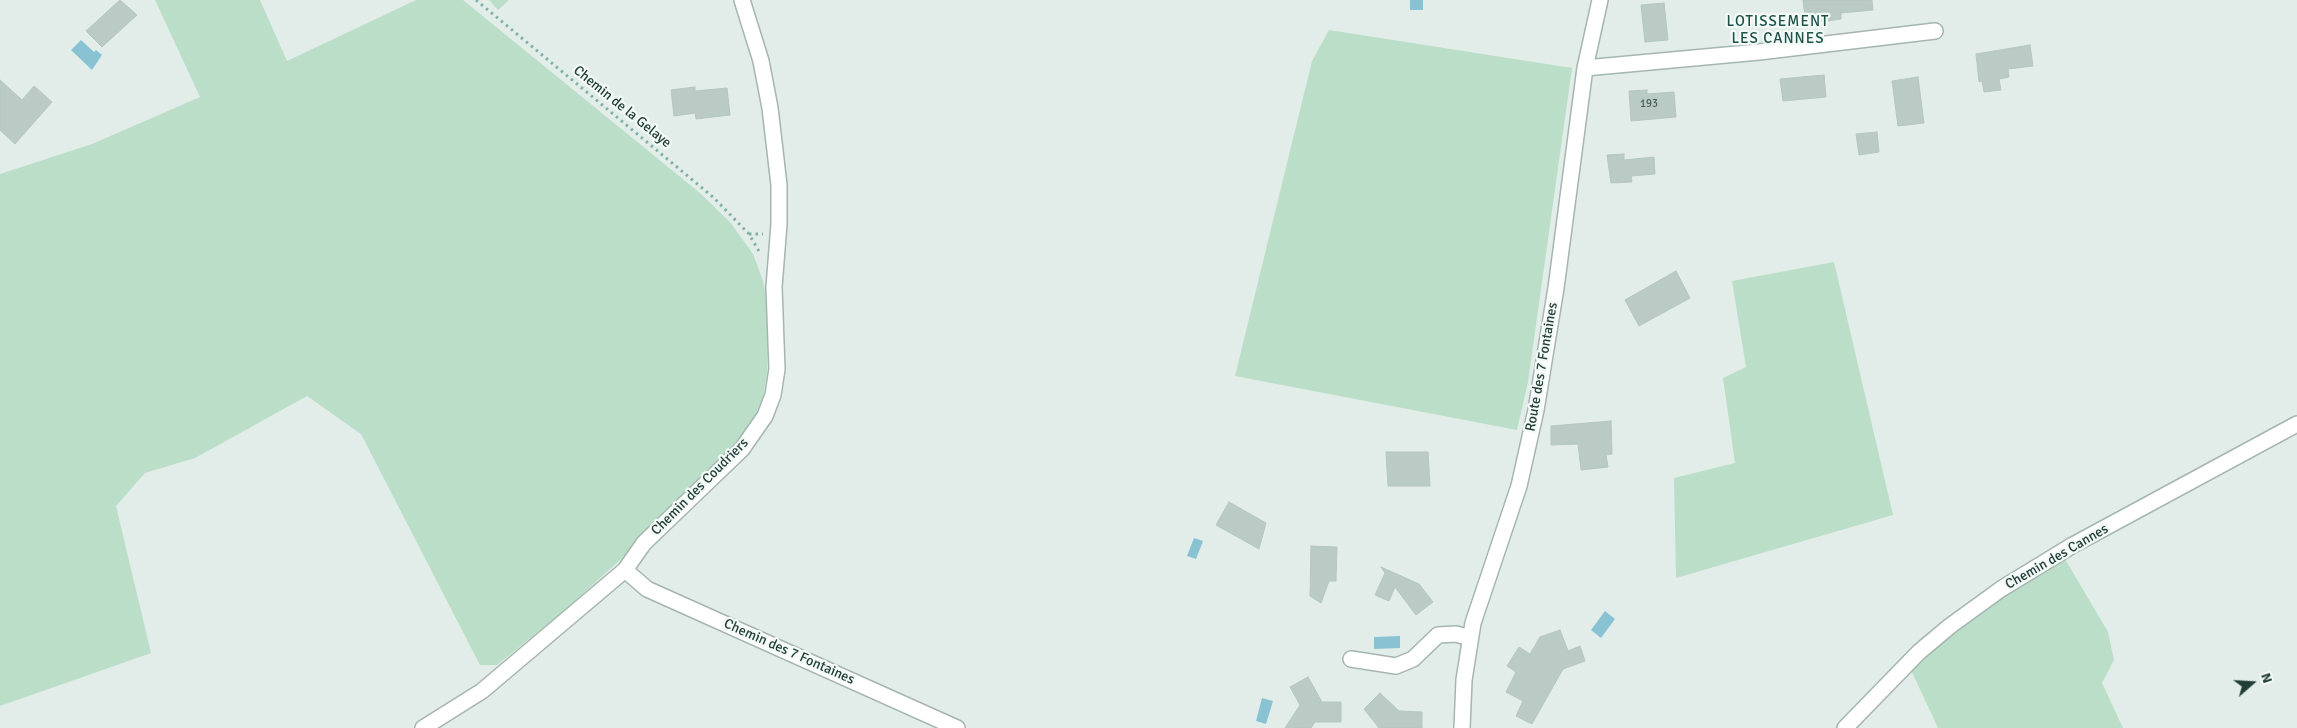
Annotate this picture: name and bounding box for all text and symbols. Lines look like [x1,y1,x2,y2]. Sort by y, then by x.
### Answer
district label: LOTISSEMENT LES CANNES [1725,13,1831,48]
street label: Chemin de la Gelaye [570,62,674,152]
house number: 193 [1640,97,1658,111]
street label: Route des 7 Fontaines [1522,301,1562,433]
street label: Chemin des Coudriers [648,435,752,539]
street label: Chemin des Cannes [2002,521,2112,593]
street label: Chemin des 7 Fontaines [721,616,857,688]
north arrow [2227,658,2277,708]
text: N [2257,671,2276,685]

